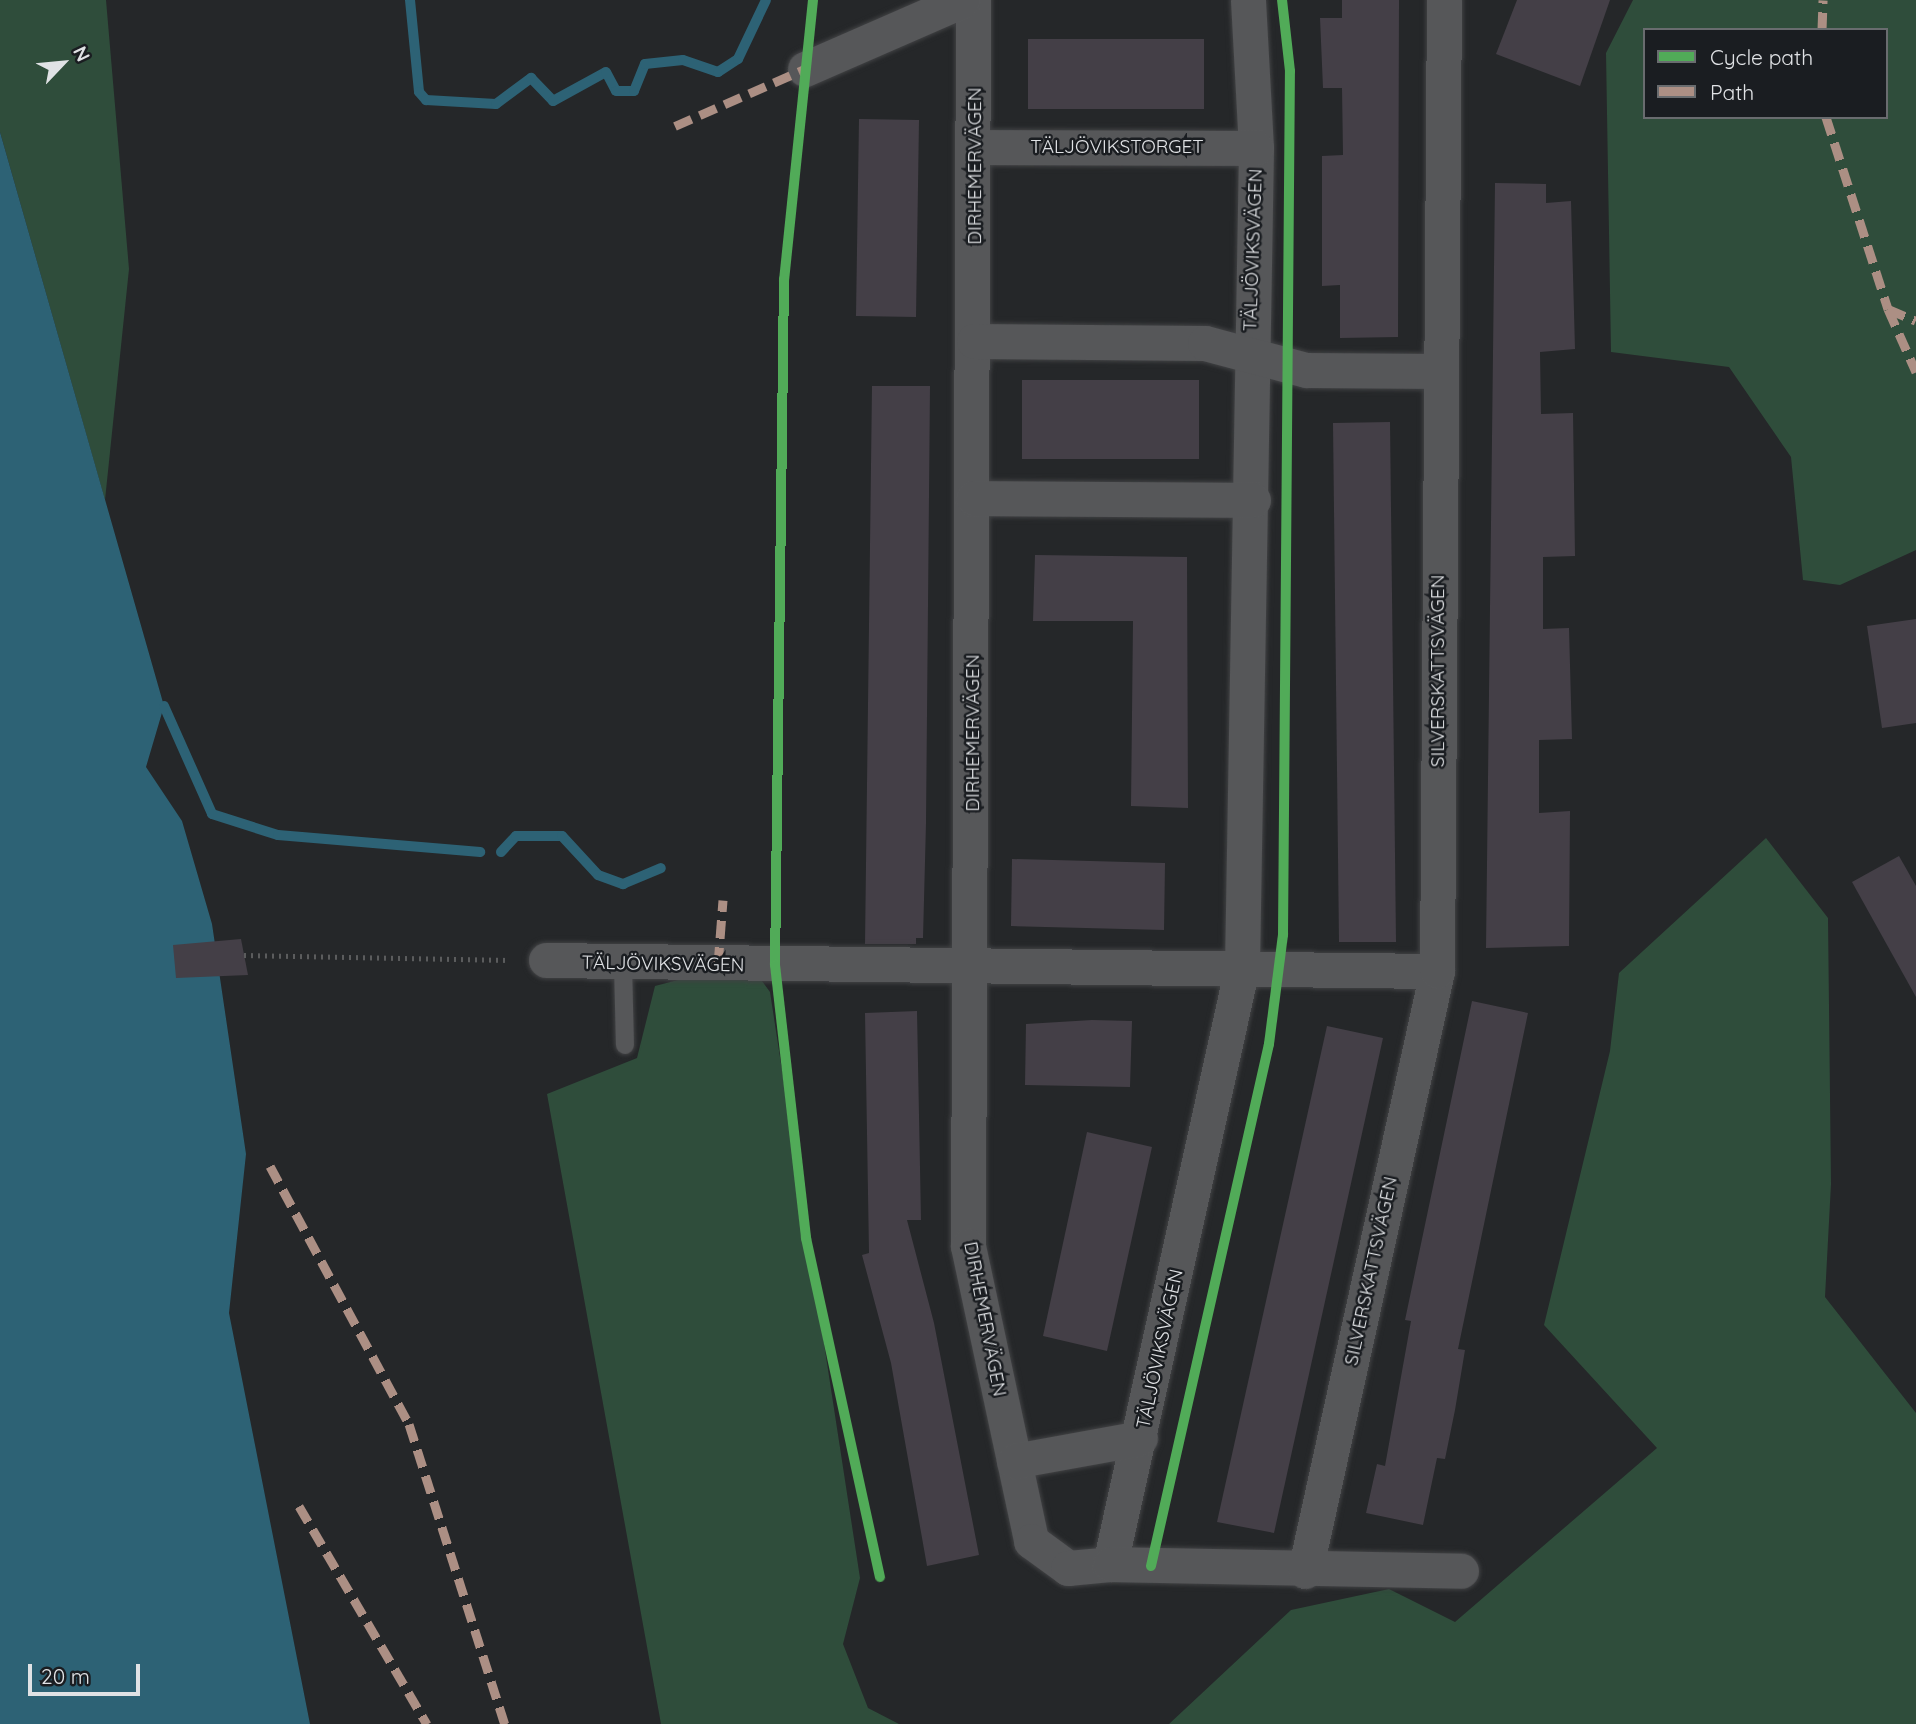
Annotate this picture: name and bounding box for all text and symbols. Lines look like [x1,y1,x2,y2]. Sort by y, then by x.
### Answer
north arrow [28,28,98,98]
legend [1643,28,1888,119]
text: N [68,42,96,65]
text: Cycle path [1710,44,1813,70]
text: Path [1710,79,1754,105]
street label: DIRHEMERVÄGEN [964,87,986,245]
street label: TÄLJÖVIKSTORGET [1030,136,1204,158]
street label: TÄLJÖVIKSVÄGEN [1239,168,1267,332]
street label: SILVERSKATTSVÄGEN [1427,575,1449,767]
street label: DIRHEMERVÄGEN [962,654,984,812]
street label: TÄLJÖVIKSVÄGEN [581,951,745,977]
street label: SILVERSKATTSVÄGEN [1340,1174,1402,1368]
street label: DIRHEMERVÄGEN [959,1240,1011,1398]
street label: TÄLJÖVIKSVÄGEN [1132,1267,1188,1431]
scale bar [32,1650,144,1694]
text: 20 m [41,1663,90,1689]

